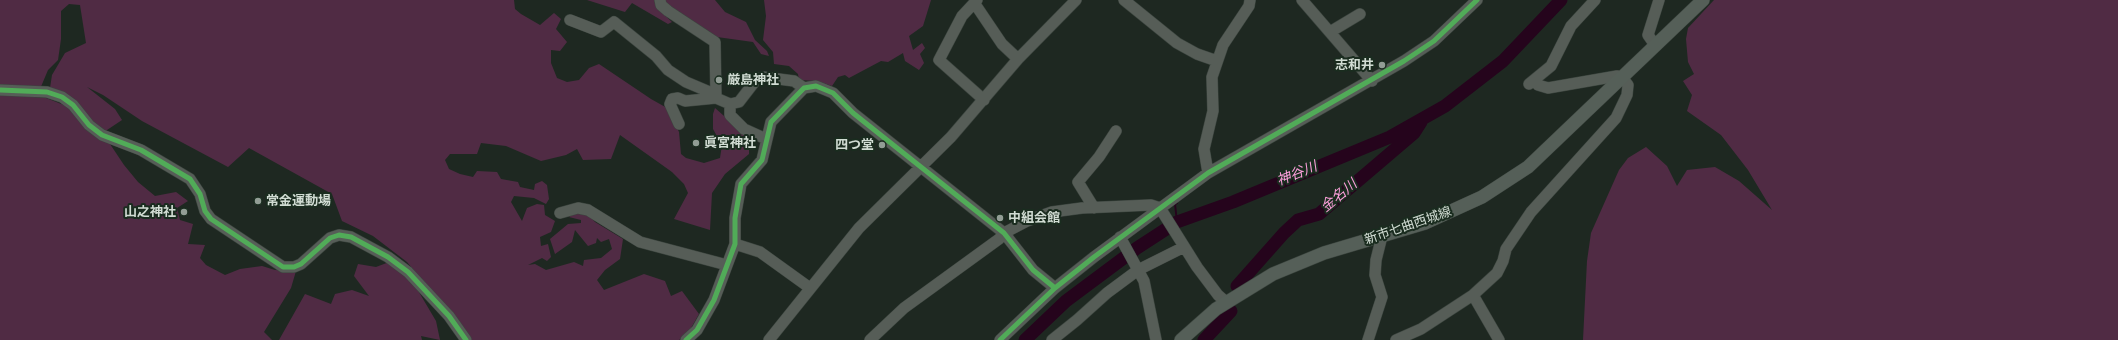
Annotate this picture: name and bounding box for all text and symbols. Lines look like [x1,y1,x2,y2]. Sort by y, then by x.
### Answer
place label: 志和井 [1335,57,1374,73]
marker: 志和井 [1377,60,1387,70]
place label: 厳島神社 [727,72,779,88]
marker: 厳島神社 [714,75,724,85]
place label: 眞宮神社 [704,135,756,151]
place label: 四つ堂 [835,137,874,153]
marker: 眞宮神社 [691,138,701,148]
marker: 四つ堂 [877,140,887,150]
water label: 神谷川 [1274,158,1320,190]
water label: 金名川 [1318,176,1360,216]
place label: 常金運動場 [266,193,331,209]
marker: 常金運動場 [253,196,263,206]
place label: 山之神社 [124,204,176,220]
street label: 新市七曲西城線 [1362,204,1454,248]
marker: 山之神社 [179,207,189,217]
place label: 中組会館 [1008,210,1060,226]
marker: 中組会館 [995,213,1005,223]

